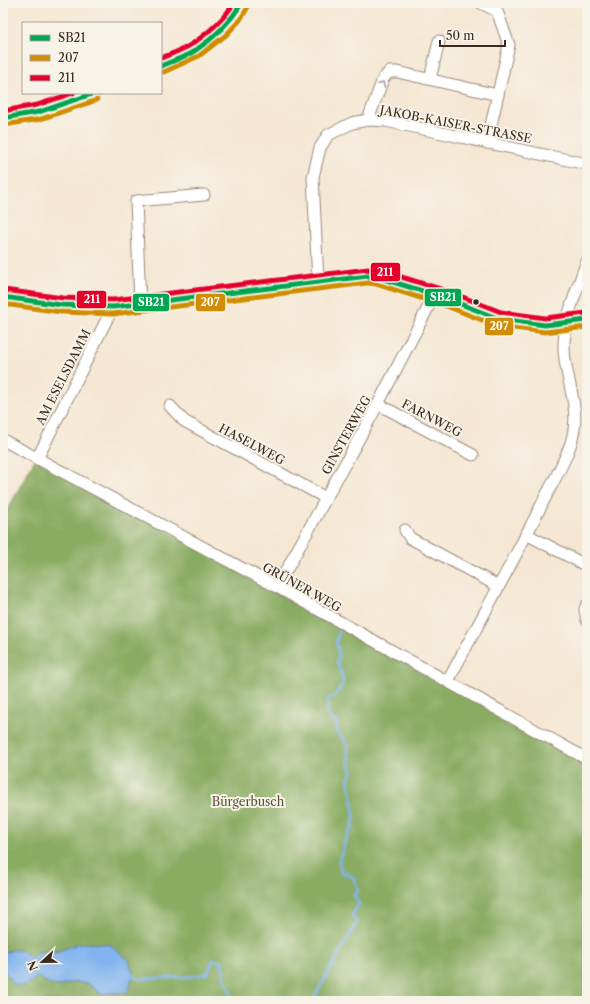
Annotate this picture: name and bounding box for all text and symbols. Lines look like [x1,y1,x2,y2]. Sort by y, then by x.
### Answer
legend [22,22,162,94]
scale bar [440,22,505,48]
text: 50 m [446,28,475,43]
text: SB21 [58,30,86,45]
text: 207 [58,50,79,65]
text: 211 [58,70,75,85]
one-way arrow [377,80,385,88]
street label: JAKOB-KAISER-STRASSE [377,102,533,146]
line badge: 211 [370,262,401,282]
text: 211 [377,265,393,279]
line badge: SB21 [424,288,462,307]
line badge: 211 [76,290,107,309]
text: SB21 [430,290,456,304]
text: 211 [84,292,100,306]
line badge: SB21 [132,293,170,312]
line badge: 207 [195,293,226,312]
text: SB21 [138,295,164,309]
text: 207 [200,295,220,309]
unlabelled marker [471,297,481,307]
line badge: 207 [484,317,514,336]
text: 207 [489,319,509,333]
street label: AM ESELSDAMM [32,327,94,428]
street label: GINSTERWEG [318,393,374,477]
street label: FARNWEG [399,396,465,440]
street label: HASELWEG [216,420,288,468]
street label: GRÜNER WEG [260,558,345,615]
park label: Bürgerbusch [212,794,285,809]
north arrow [22,942,62,982]
text: N [24,958,41,973]

